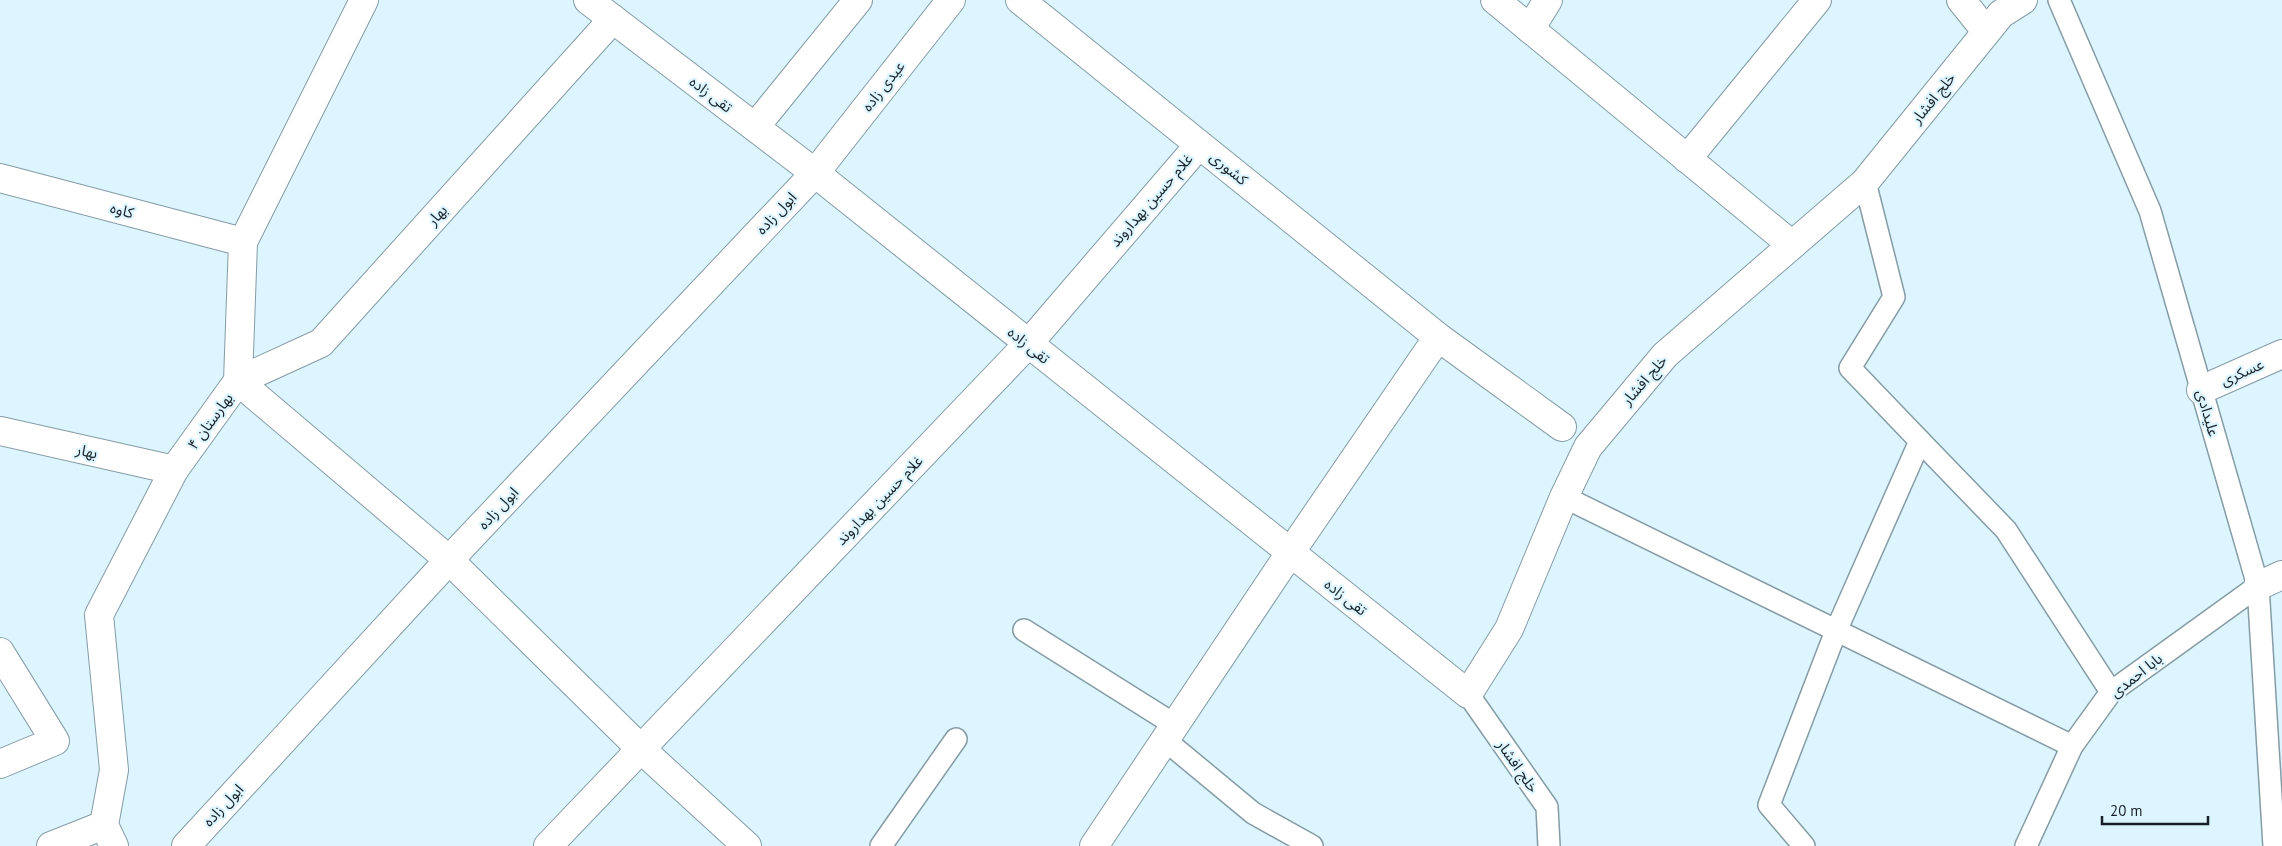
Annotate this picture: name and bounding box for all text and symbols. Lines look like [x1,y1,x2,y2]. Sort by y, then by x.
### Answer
street label: عیدی زاده [858,57,909,115]
street label: خلج افشار [1906,69,1962,130]
street label: تقی زاده [686,72,736,116]
street label: کشوری [1206,147,1252,189]
street label: غلام حسین بهداروند [1105,149,1198,252]
street label: ابول زاده [752,188,800,238]
street label: کاوه [108,198,137,222]
street label: بهار [422,201,451,230]
street label: تقی زاده [1004,322,1054,368]
street label: خلج افشار [1616,351,1673,412]
street label: عسکری [2217,354,2267,390]
street label: علیدادی [2192,387,2224,439]
street label: بهارستان ۴ [183,389,237,453]
street label: بهار [73,439,100,463]
street label: غلام حسین بهداروند [831,451,928,550]
street label: ابول زاده [474,483,522,533]
street label: تقی زاده [1321,574,1371,620]
street label: بابا احمدی [2106,649,2166,701]
street label: خلج افشار [1490,735,1543,798]
street label: ابول زاده [199,780,247,830]
scale bar [2102,794,2208,826]
text: 20 m [2110,801,2143,820]

